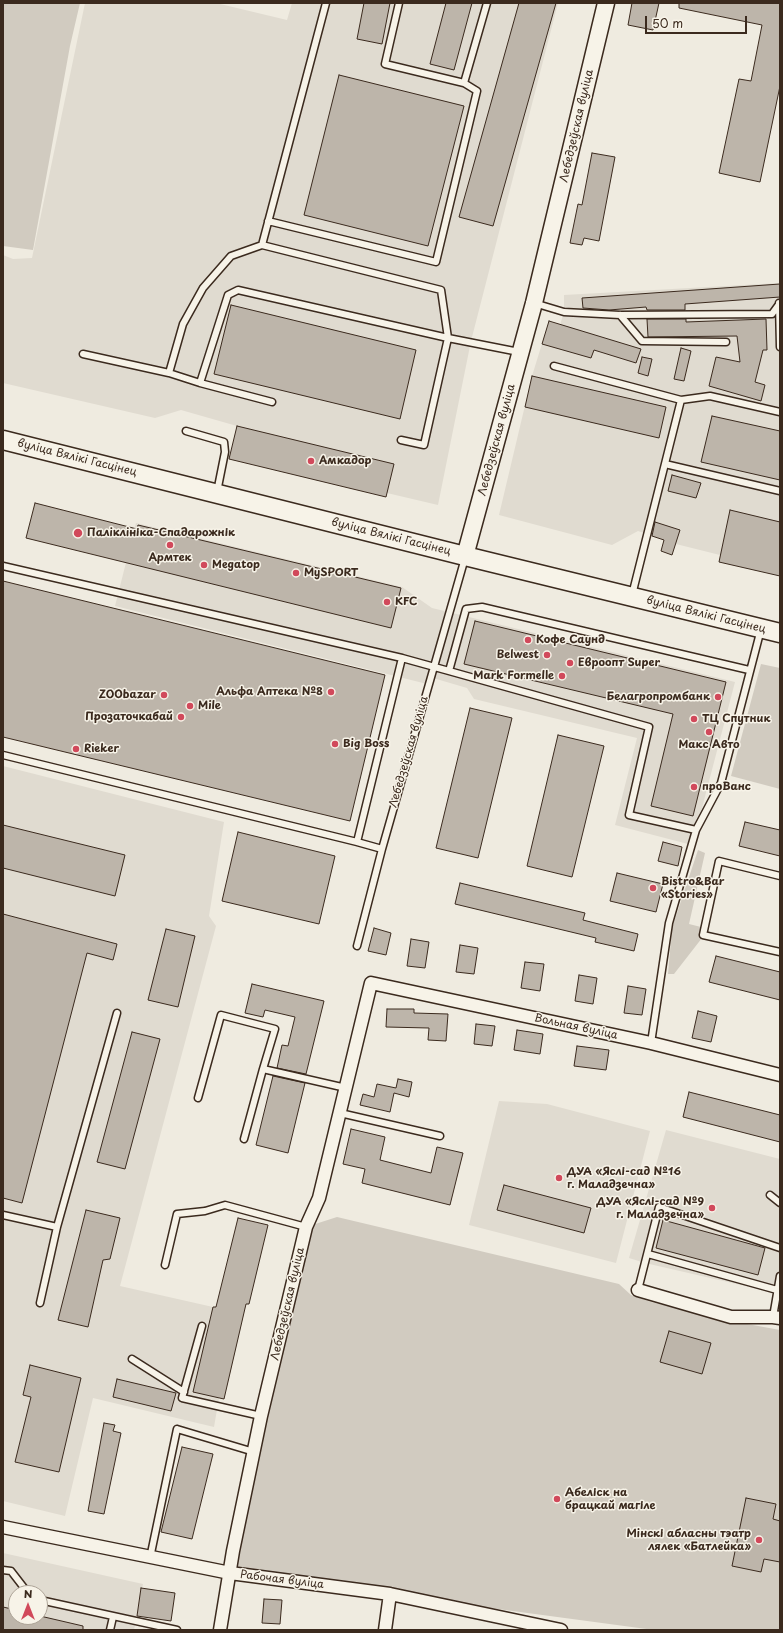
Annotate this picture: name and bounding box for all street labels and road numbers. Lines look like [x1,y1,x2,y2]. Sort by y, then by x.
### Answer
street label: Лебедзеўская вуліца [558,68,596,184]
street label: Лебедзеўская вуліца [476,383,518,497]
street label: вуліца Вялікі Гасцінец [16,437,138,479]
street label: вуліца Вялікі Гасцінец [330,516,452,558]
street label: вуліца Вялікі Гасцінец [645,594,767,636]
street label: Лебедзеўская вуліца [387,695,431,809]
street label: Вольная вуліца [533,1012,619,1042]
street label: Лебедзеўская вуліца [269,1246,307,1362]
street label: Рабочая вуліца [239,1568,325,1592]

